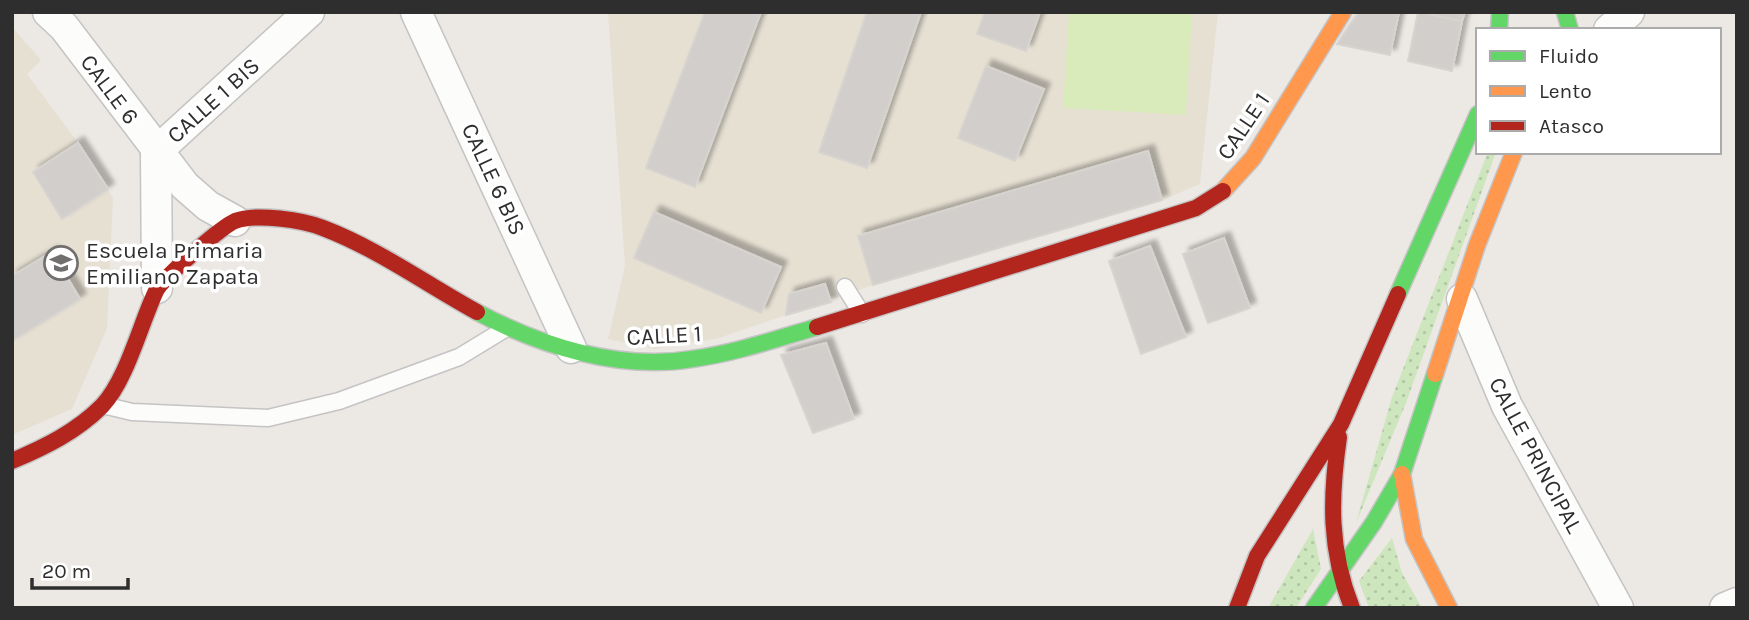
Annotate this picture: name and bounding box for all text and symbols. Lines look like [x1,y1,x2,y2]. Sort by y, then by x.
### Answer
legend [1476,28,1721,154]
text: Fluido [1539,44,1599,68]
street label: CALLE 6 [75,49,145,130]
street label: CALLE 1 BIS [162,52,265,149]
text: Lento [1539,79,1592,103]
street label: CALLE 1 [1211,88,1276,165]
text: Atasco [1539,114,1604,138]
street label: CALLE 6 BIS [456,119,531,240]
place label: Escuela Primaria Emiliano Zapata [86,237,263,290]
school or university icon: Escuela Primaria Emiliano Zapata [42,244,80,282]
street label: CALLE 1 [626,320,702,351]
street label: CALLE PRINCIPAL [1483,373,1588,538]
scale bar [32,546,128,590]
text: 20 m [42,559,91,583]

